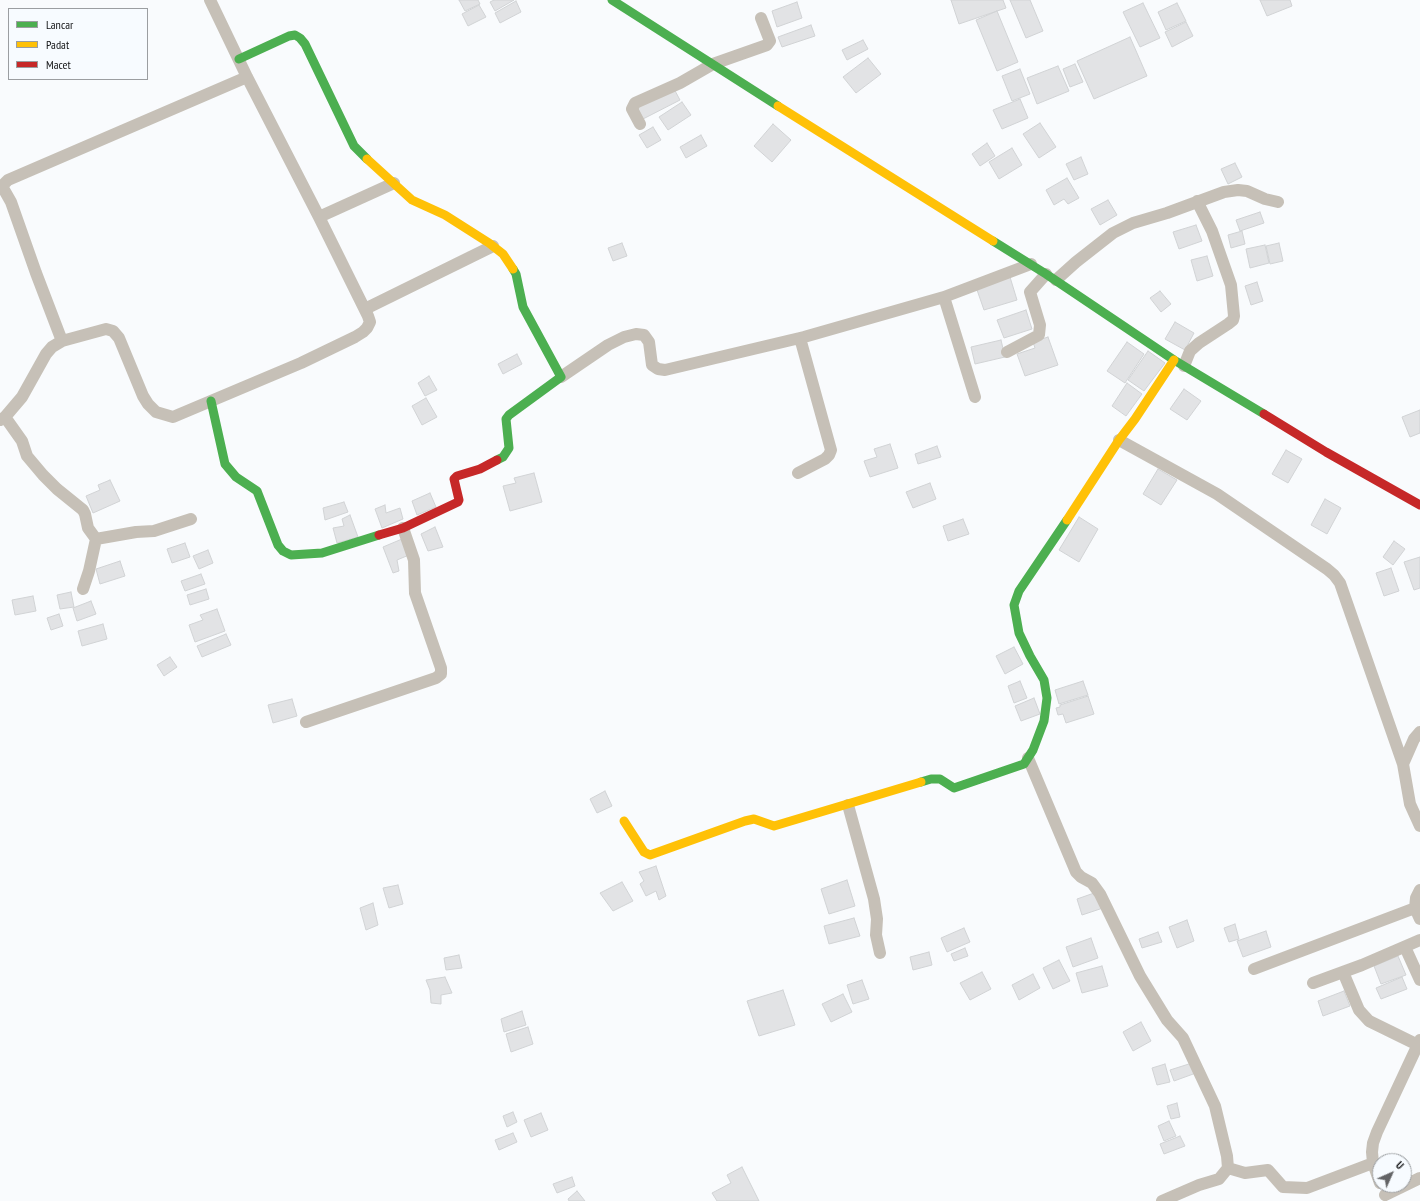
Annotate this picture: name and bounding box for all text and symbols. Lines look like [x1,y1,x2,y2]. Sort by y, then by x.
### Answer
legend [8,8,148,80]
text: Lancar [46,17,73,32]
text: Padat [46,37,69,52]
text: Macet [46,57,71,72]
north arrow [1372,1153,1412,1193]
text: U [1393,1158,1407,1172]

